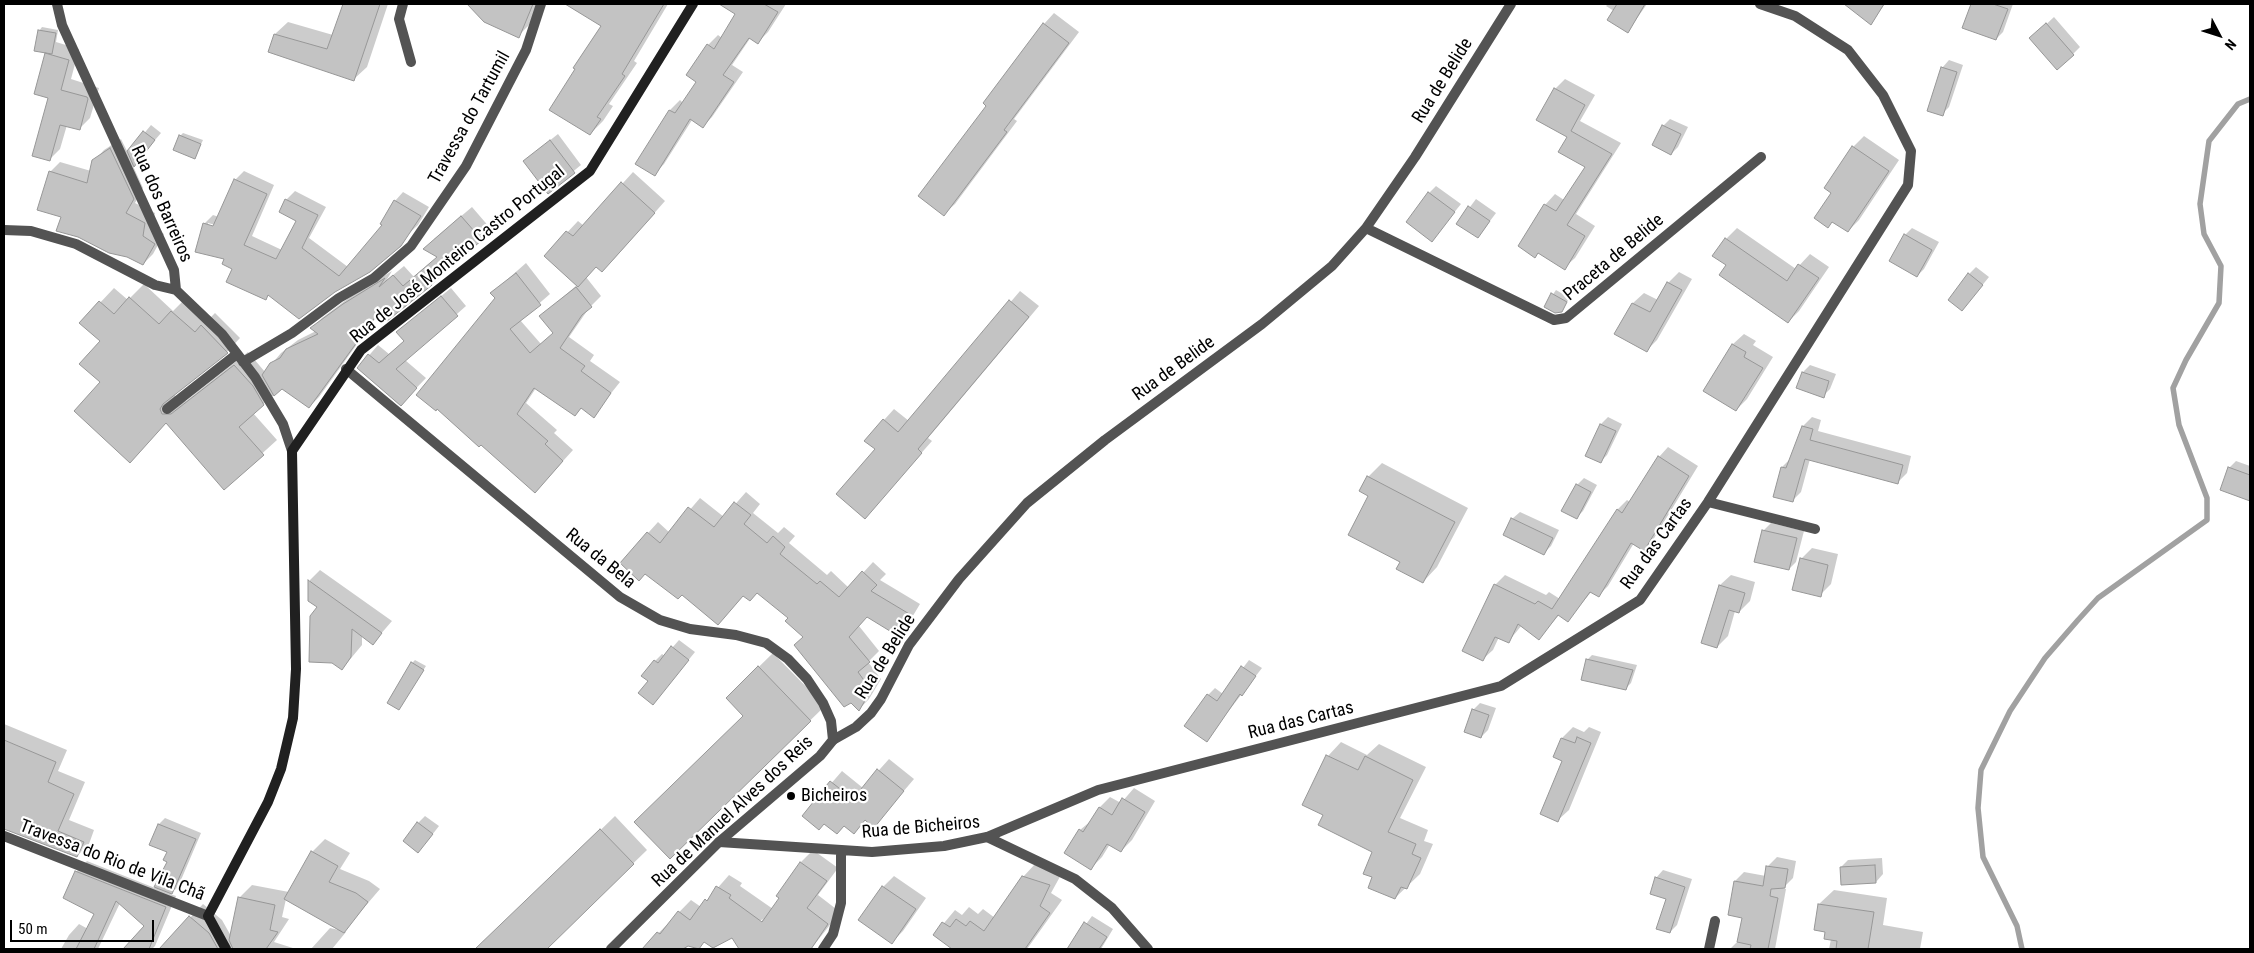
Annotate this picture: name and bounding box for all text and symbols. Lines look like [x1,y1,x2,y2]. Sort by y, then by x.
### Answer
north arrow [2194,10,2244,60]
street label: Rua de Belide [1408,34,1478,128]
text: N [2222,36,2239,53]
street label: Travessa do Tartumil [425,48,515,188]
street label: Rua dos Barreiros [126,142,196,266]
street label: Rua de José Monteiro Castro Portugal [346,162,570,348]
street label: Praceta de Belide [1560,210,1668,306]
street label: Rua de Belide [1129,332,1219,406]
street label: Rua das Cartas [1617,494,1697,594]
street label: Rua da Bela [561,524,639,594]
street label: Rua de Belide [851,610,921,704]
street label: Rua das Cartas [1246,697,1356,745]
street label: Rua de Manuel Alves dos Reis [648,732,818,892]
place label: Bicheiros [801,785,867,807]
marker: Bicheiros [785,790,797,802]
street label: Rua de Bicheiros [861,812,981,844]
street label: Travessa do Rio de Vila Chã [16,816,208,906]
scale bar [12,910,156,942]
text: 50 m [18,920,48,938]

